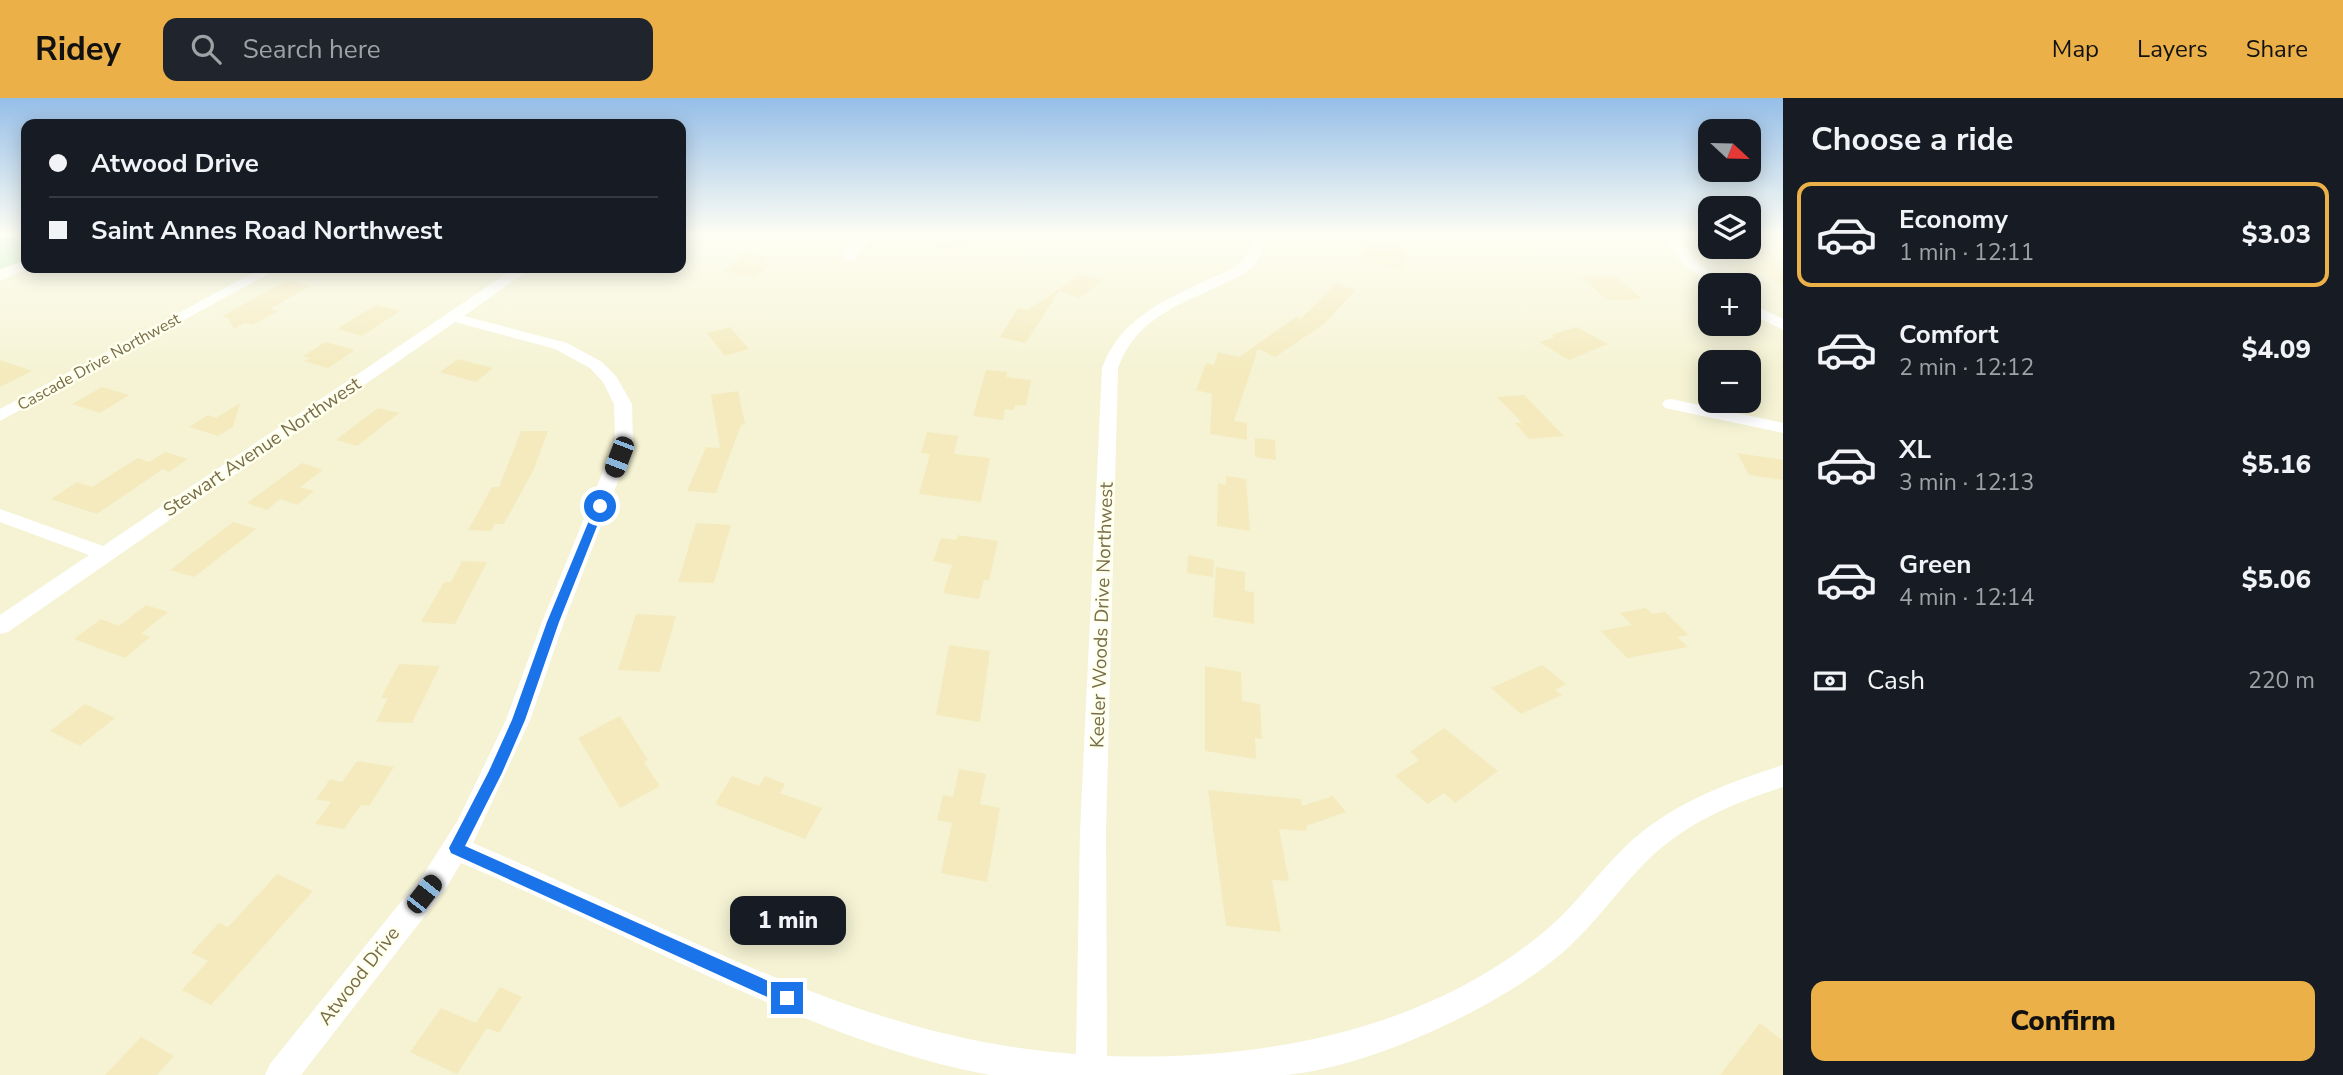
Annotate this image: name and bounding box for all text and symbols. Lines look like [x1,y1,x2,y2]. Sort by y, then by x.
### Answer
search box [163,18,653,81]
text: Ridey [35,27,121,72]
icon: search [187,30,225,68]
text: Search here [243,32,381,67]
text: Map [2052,33,2099,65]
text: Layers [2137,33,2208,65]
text: Share [2246,33,2308,65]
text: Choose a ride [1811,118,2013,161]
north arrow [1698,119,1760,182]
map controls [1698,119,1761,413]
text: Atwood Drive [91,146,259,181]
button: layers [1698,196,1761,259]
text: Economy [1899,202,2008,237]
icon: car [1815,203,1878,266]
text: Saint Annes Road Northwest [91,213,442,248]
text: $3.03 [2242,217,2311,252]
text: 1 min · 12:11 [1899,237,2034,268]
button: + [1698,273,1761,336]
street label: Cascade Drive Northwest [14,308,185,416]
text: Comfort [1899,317,1999,352]
icon: car [1815,318,1878,381]
text: $4.09 [2242,332,2311,367]
button: − [1698,350,1761,413]
text: 2 min · 12:12 [1899,352,2034,383]
street label: Stewart Avenue Northwest [158,371,366,523]
text: XL [1899,432,1931,467]
icon: car [1815,433,1878,496]
car [602,434,637,480]
text: $5.16 [2242,447,2311,482]
text: 3 min · 12:13 [1899,467,2034,498]
street label: Keeler Woods Drive Northwest [1084,481,1120,748]
route start [584,490,616,522]
text: Green [1899,547,1972,582]
icon: car [1815,548,1878,611]
text: $5.06 [2242,562,2311,597]
text: 4 min · 12:14 [1899,582,2034,613]
icon: cash [1811,662,1849,700]
text: Cash [1867,663,1925,698]
text: 220 m [2248,665,2315,696]
car [403,871,446,917]
callout: 1 min [729,897,845,946]
text: 1 min [758,905,818,936]
street label: Atwood Drive [312,921,406,1031]
button: Confirm [1811,981,2315,1061]
route end [771,982,803,1014]

